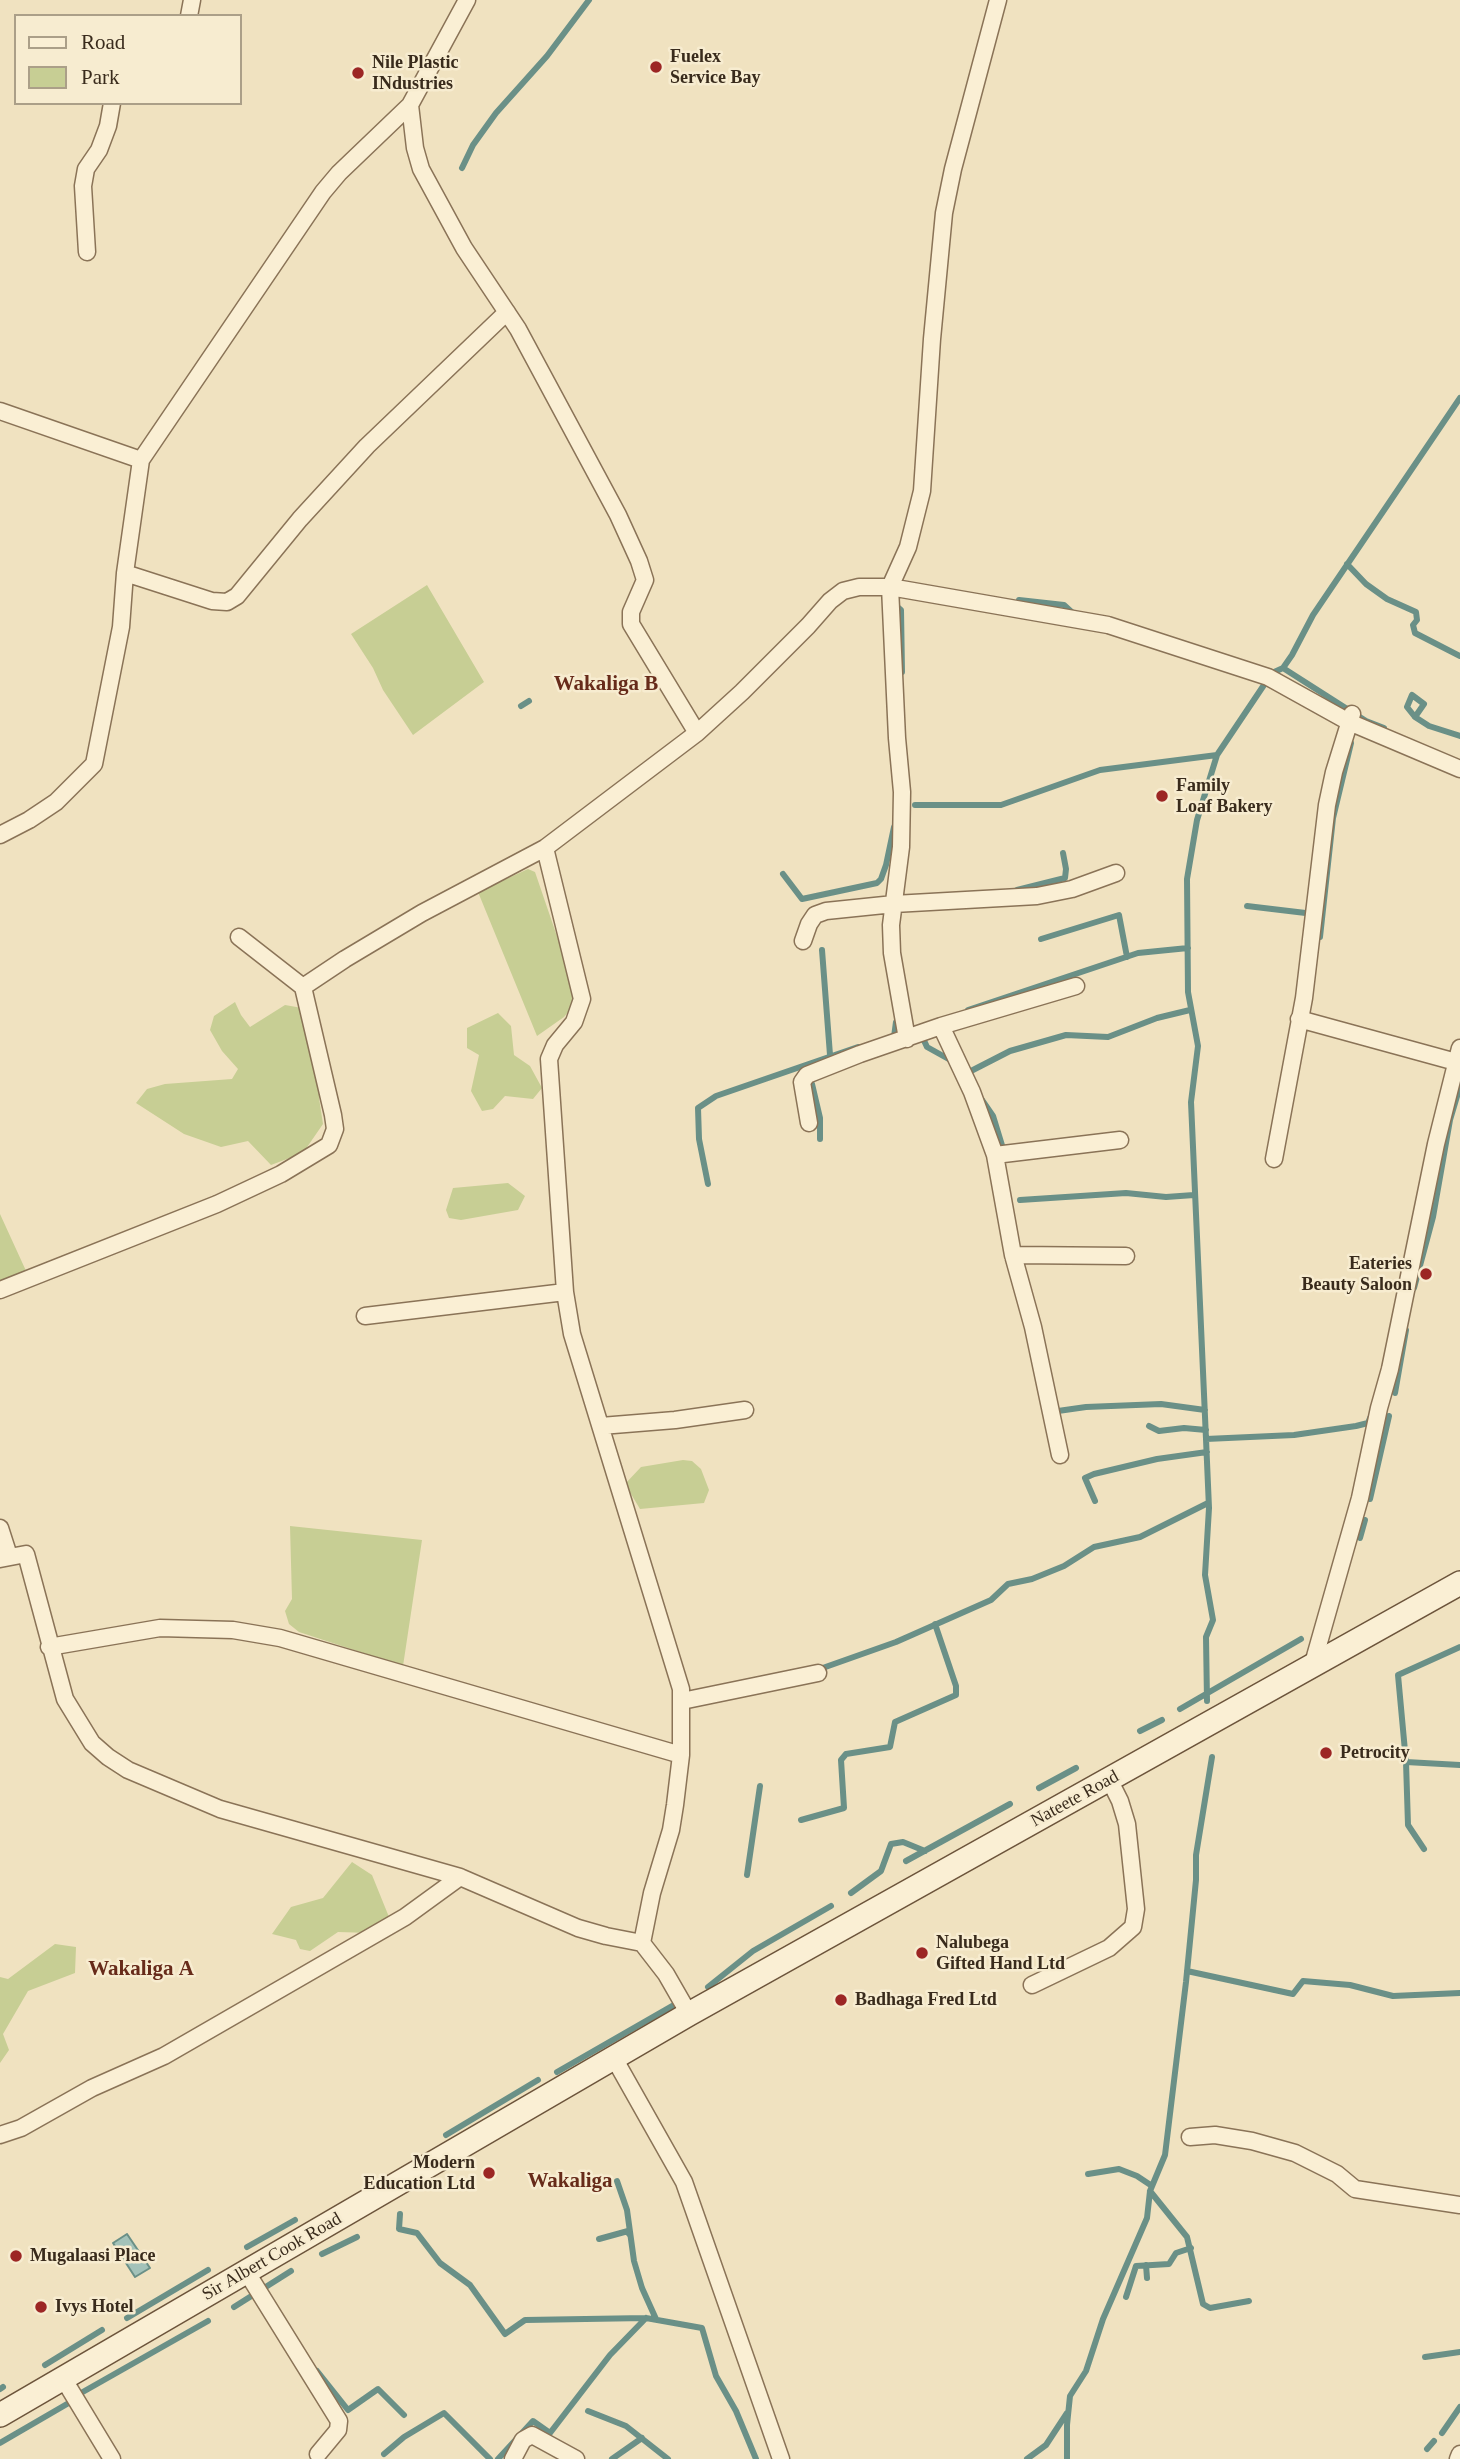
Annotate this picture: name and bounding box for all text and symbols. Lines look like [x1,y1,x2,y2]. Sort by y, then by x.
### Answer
legend [14,14,242,105]
text: Road [81,30,125,54]
place label: Fuelex Service Bay [670,46,760,88]
place label: Nile Plastic INdustries [372,52,458,94]
marker: Fuelex Service Bay [648,59,664,75]
text: Park [81,65,120,89]
marker: Nile Plastic INdustries [350,65,366,81]
district label: Wakaliga B [554,672,658,698]
place label: Family Loaf Bakery [1176,775,1272,818]
marker: Family Loaf Bakery [1154,788,1170,804]
place label: Eateries Beauty Saloon [1301,1253,1412,1296]
marker: Eateries Beauty Saloon [1418,1266,1434,1282]
place label: Petrocity [1340,1742,1410,1764]
marker: Petrocity [1318,1745,1334,1761]
street label: Nateete Road [1027,1766,1123,1832]
place label: Nalubega Gifted Hand Ltd [936,1932,1065,1974]
marker: Nalubega Gifted Hand Ltd [914,1945,930,1961]
district label: Wakaliga A [88,1957,194,1983]
place label: Badhaga Fred Ltd [855,1989,997,2011]
marker: Badhaga Fred Ltd [833,1992,849,2008]
place label: Modern Education Ltd [363,2152,475,2194]
marker: Modern Education Ltd [481,2165,497,2181]
district label: Wakaliga [527,2169,613,2195]
street label: Sir Albert Cook Road [198,2208,346,2306]
place label: Mugalaasi Place [30,2245,155,2267]
marker: Mugalaasi Place [8,2248,24,2264]
place label: Ivys Hotel [55,2296,133,2318]
marker: Ivys Hotel [33,2299,49,2315]

